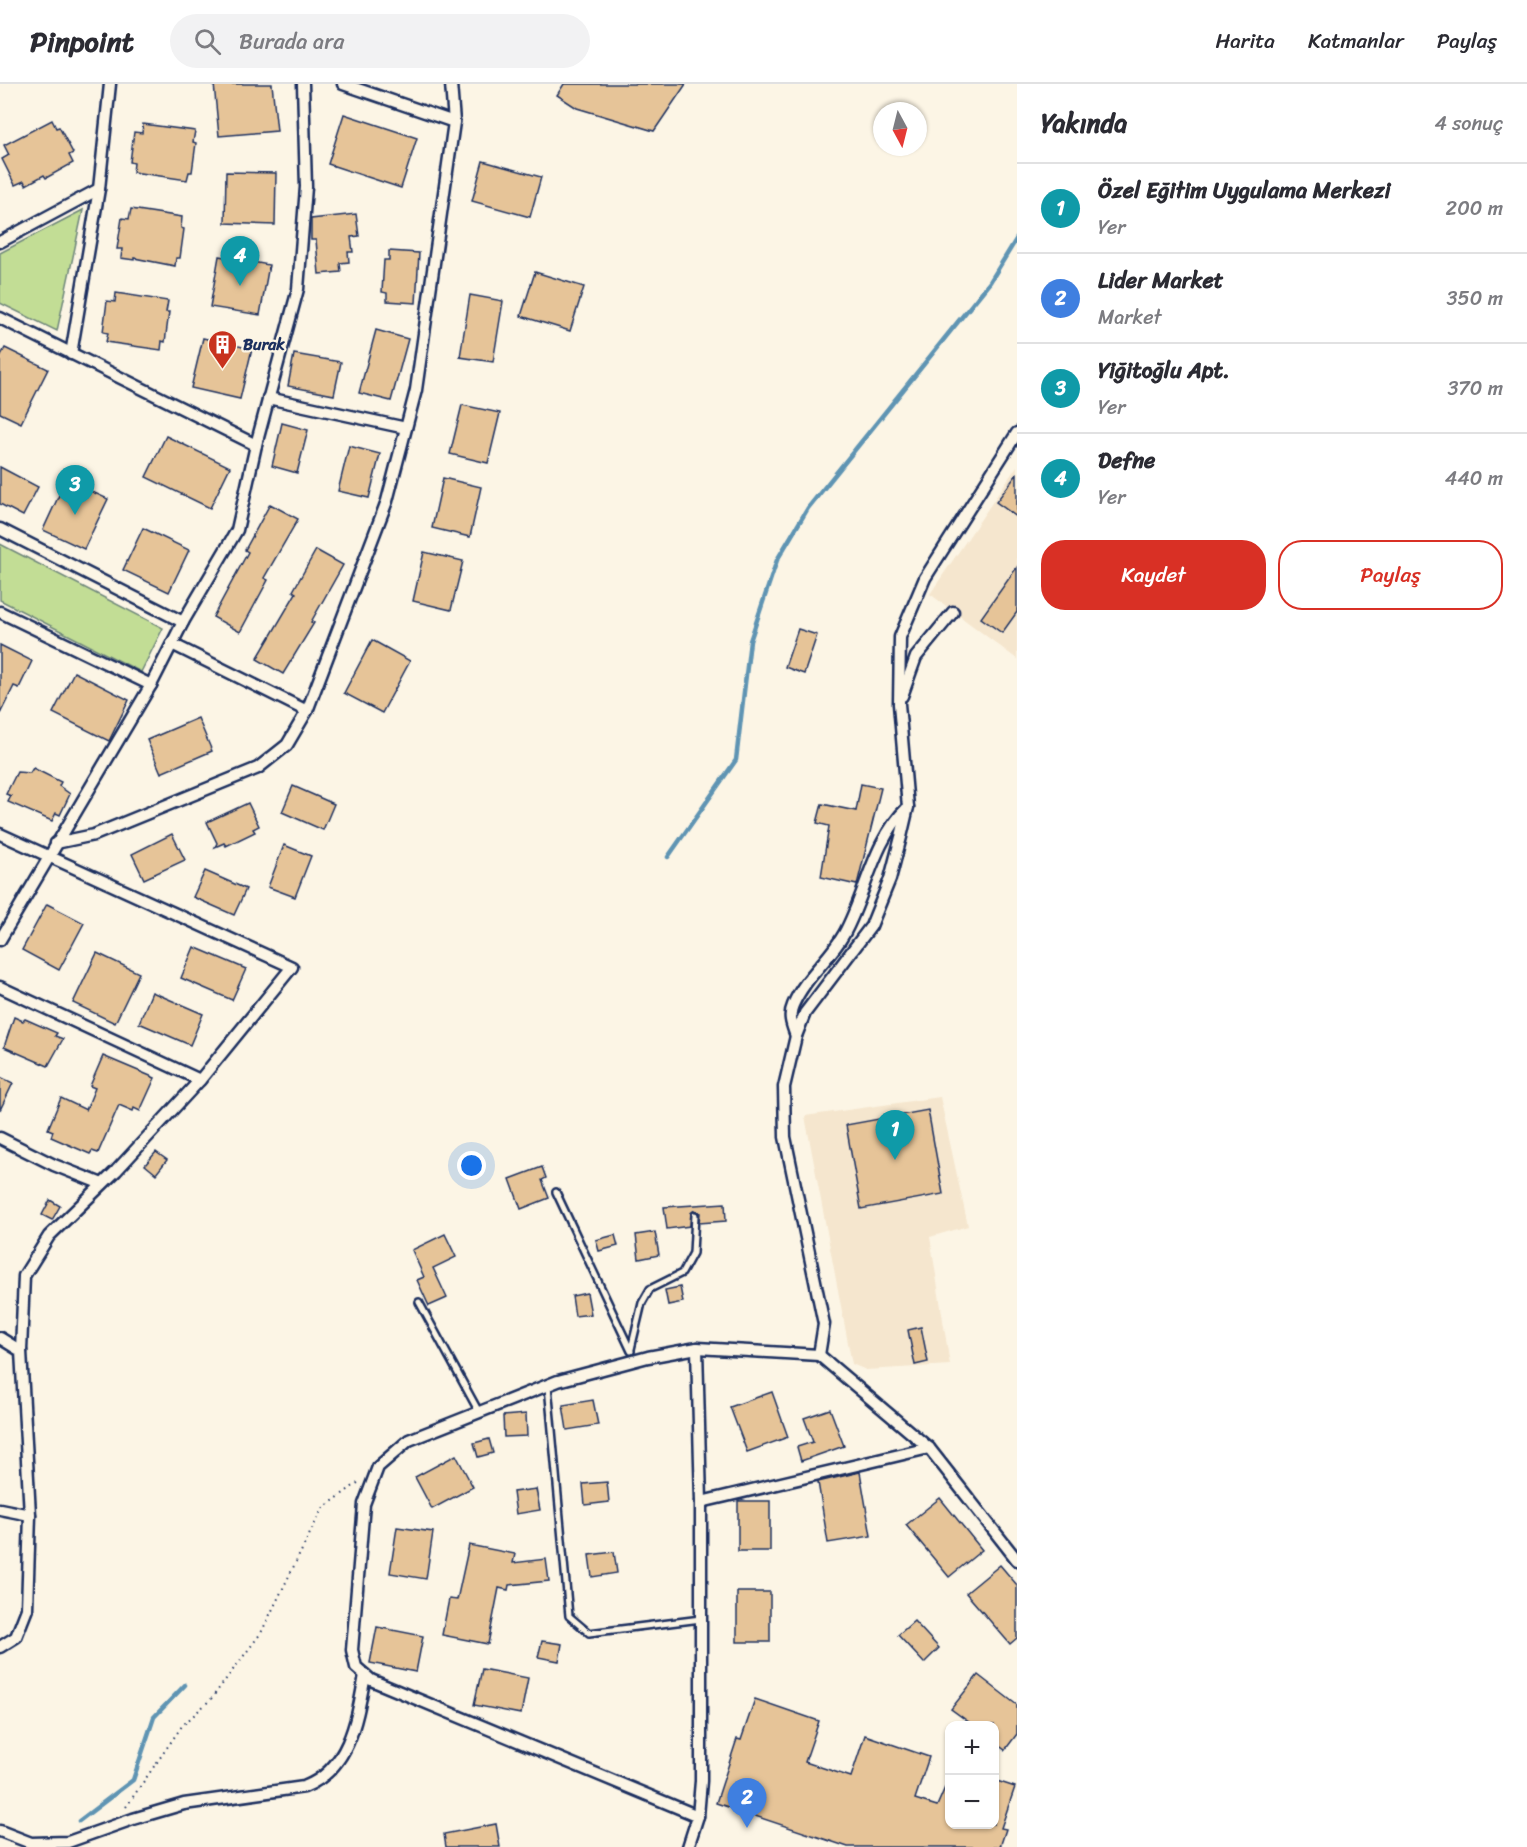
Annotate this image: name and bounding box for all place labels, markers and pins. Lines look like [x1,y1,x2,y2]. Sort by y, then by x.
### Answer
pin: 4 [220,236,260,286]
building icon: Burak [206,328,238,370]
place label: Burak [243,330,285,359]
pin: 3 [56,466,94,515]
pin: 1 [876,1110,914,1160]
pin: 2 [728,1778,766,1828]

